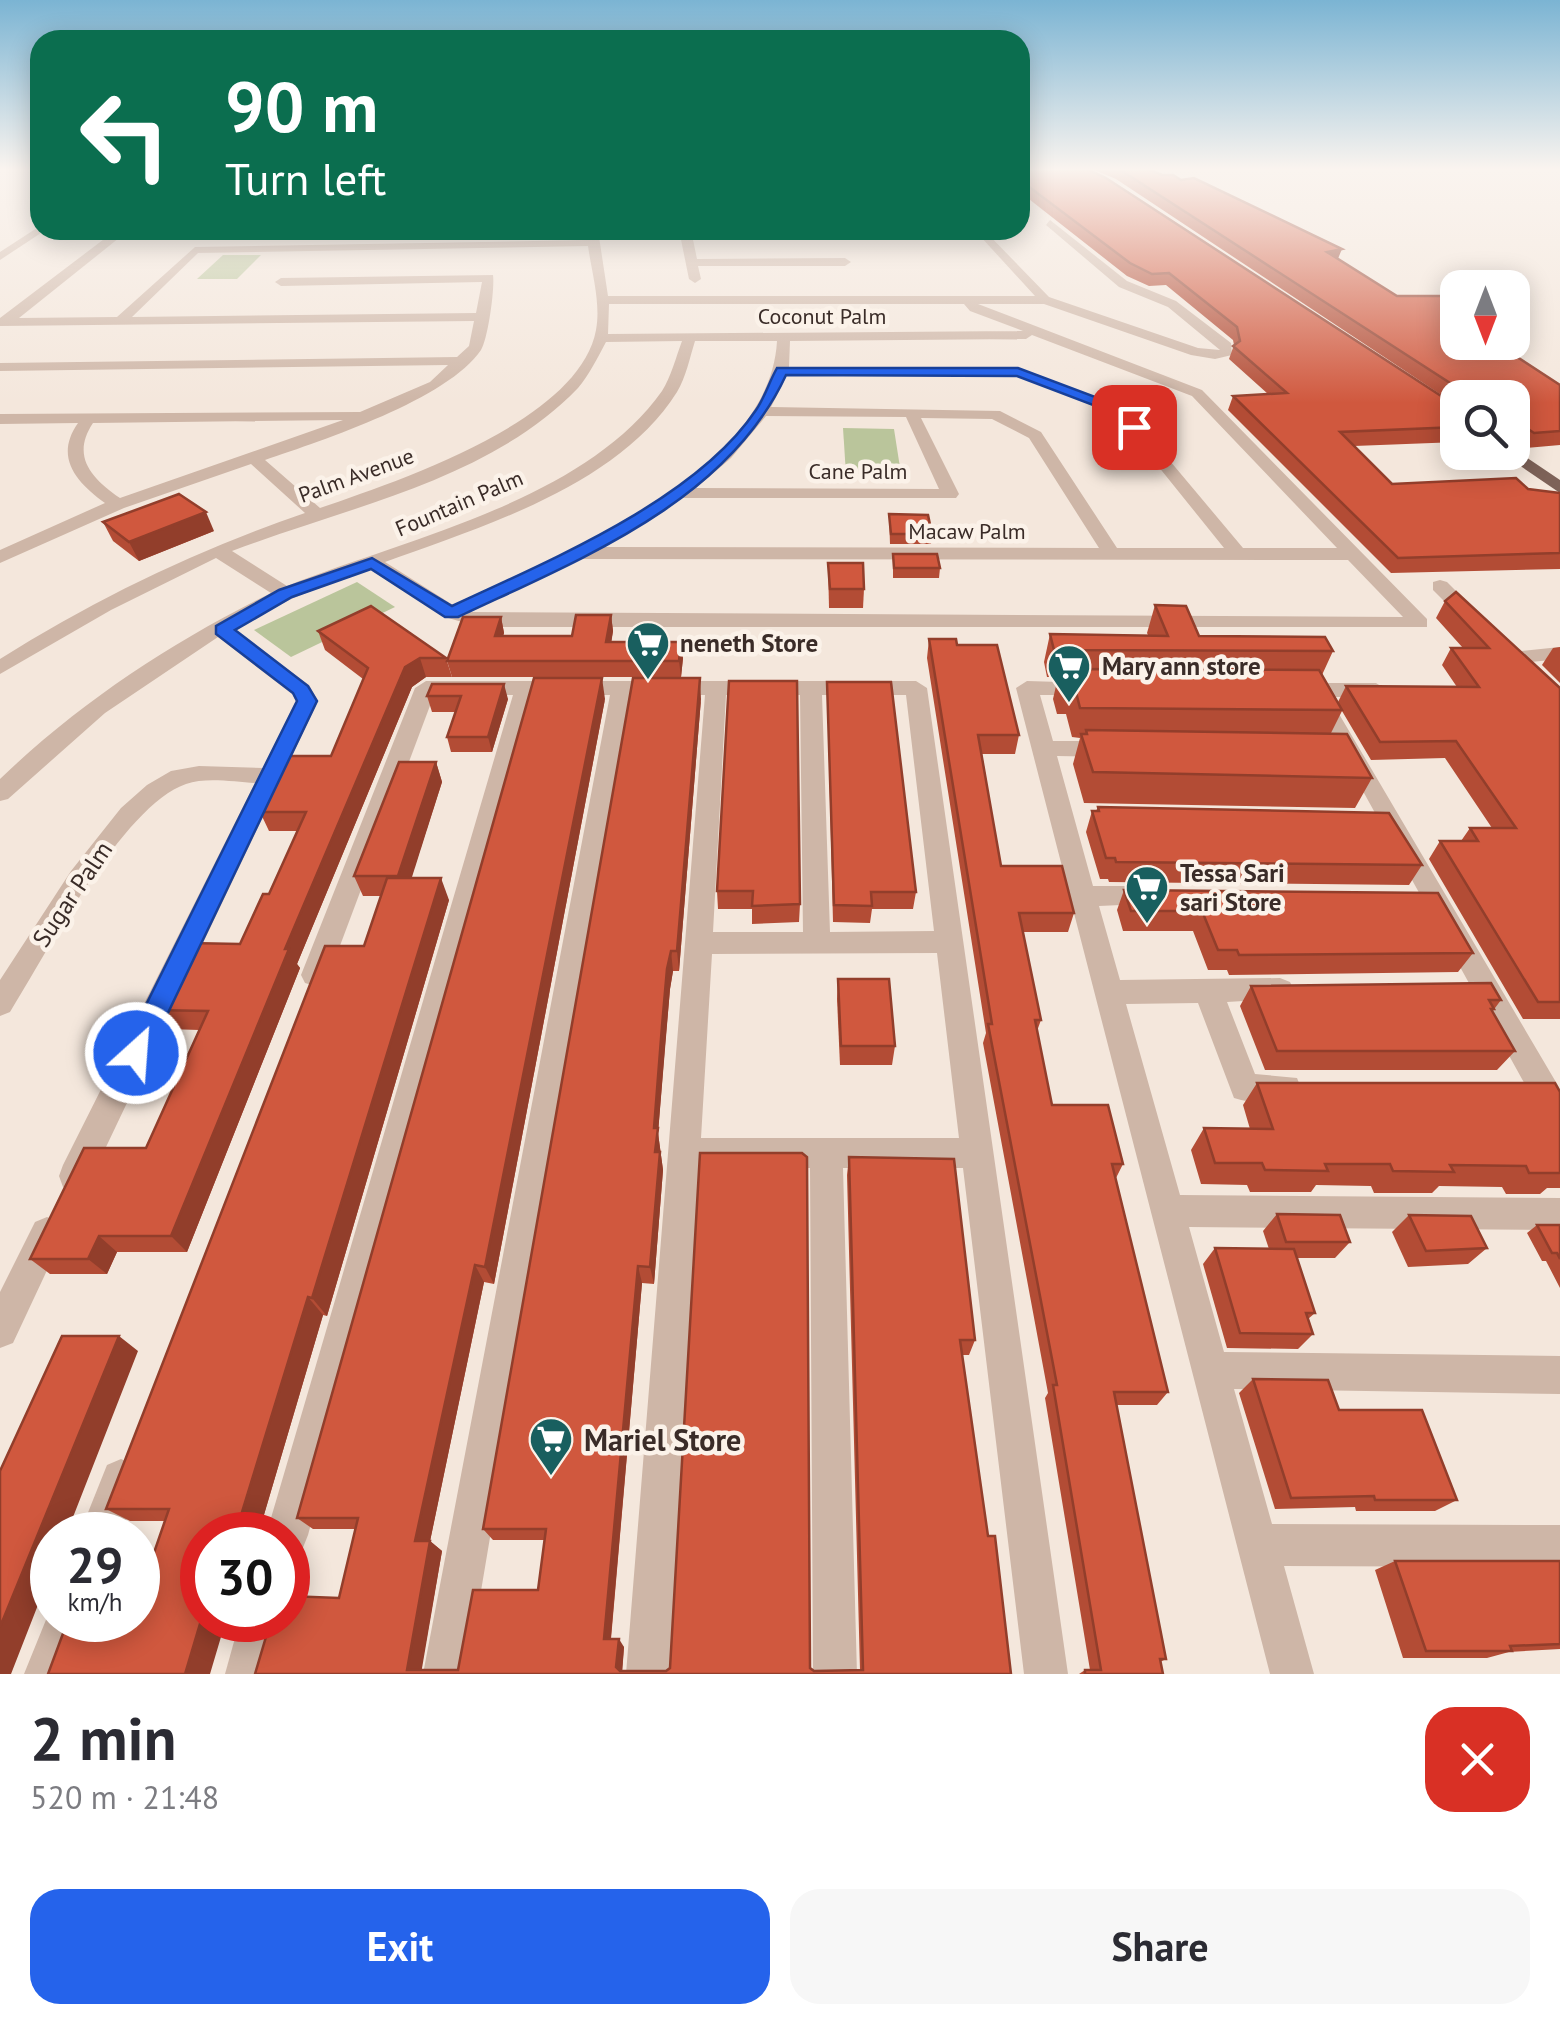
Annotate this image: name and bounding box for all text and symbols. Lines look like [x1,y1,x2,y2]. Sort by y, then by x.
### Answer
text: 90 m [225,61,378,151]
icon: left [60,70,190,200]
text: Turn left [225,149,386,207]
north arrow [1440,270,1530,360]
map controls [1440,270,1530,470]
street label: Coconut Palm [758,302,886,330]
button: search [1440,380,1530,470]
pin [1092,385,1177,470]
icon: arrive [1107,400,1162,455]
street label: Palm Avenue [295,441,417,509]
street label: Cane Palm [809,457,907,485]
street label: Fountain Palm [391,464,527,542]
street label: Macaw Palm [908,517,1026,545]
supermarket icon: neneth Store [625,620,671,681]
place label: neneth Store [680,627,818,659]
supermarket icon: Mary ann store [1046,643,1092,704]
place label: Mary ann store [1102,650,1261,682]
street label: Sugar Palm [25,835,119,953]
place label: Tessa Sari sari Store [1180,857,1285,918]
supermarket icon: Tessa Sari sari Store [1124,864,1170,925]
position arrow [84,1001,188,1105]
supermarket icon: Mariel Store [528,1416,574,1477]
place label: Mariel Store [584,1420,741,1459]
speed limit sign: 30 [180,1512,310,1642]
text: 29 [67,1532,123,1597]
text: km/h [68,1586,122,1618]
text: 2 min [30,1699,176,1777]
button: close [1425,1707,1530,1812]
text: 520 m · 21:48 [30,1776,219,1818]
button: Exit [30,1889,770,2004]
button: Share [790,1889,1530,2004]

